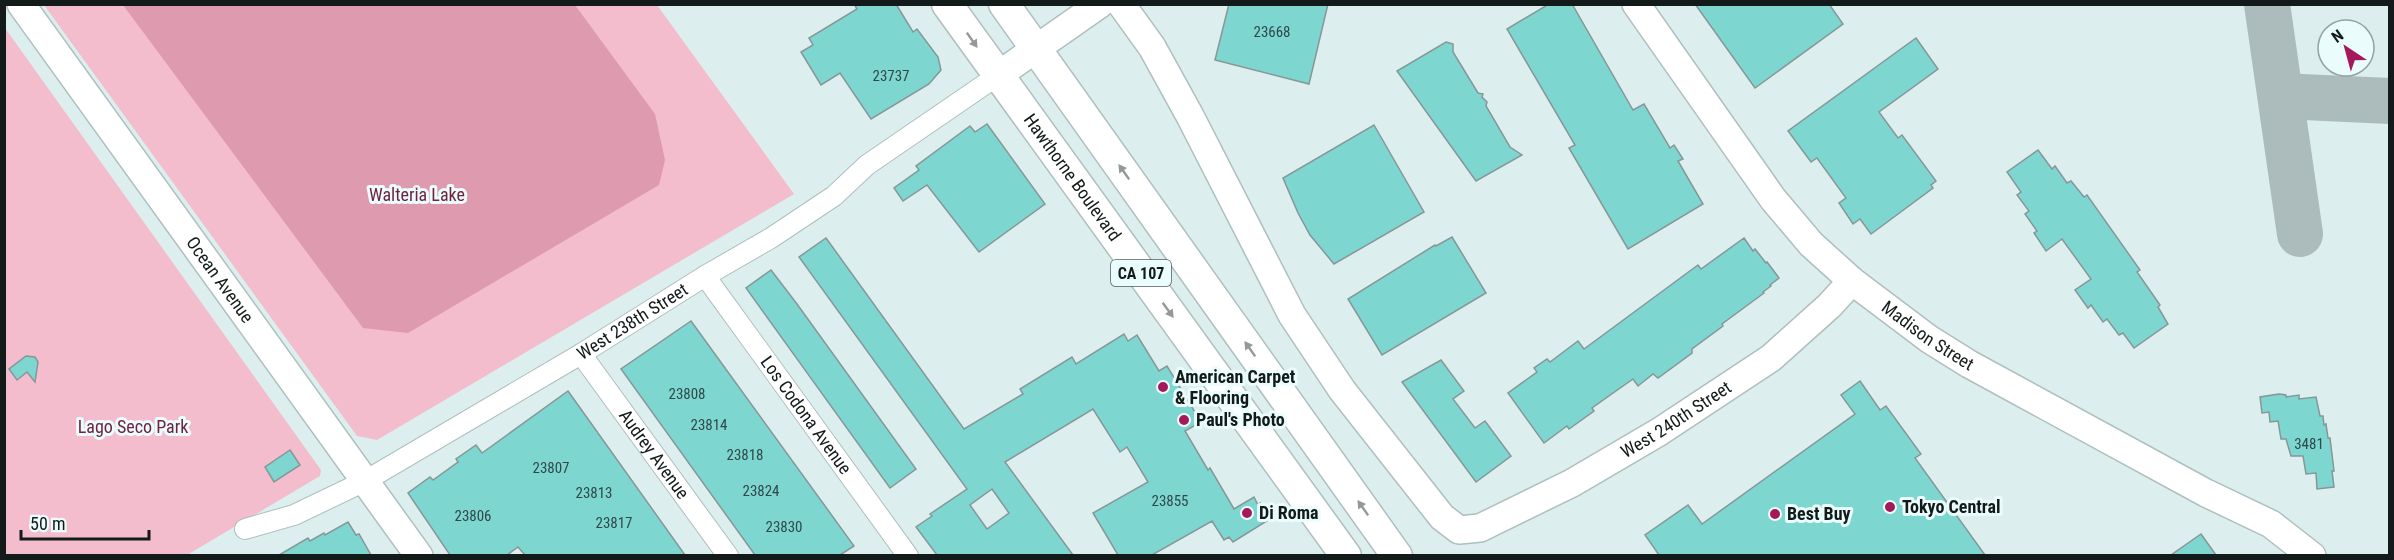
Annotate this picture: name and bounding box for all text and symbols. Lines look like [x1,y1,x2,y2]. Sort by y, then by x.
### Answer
north arrow [2316,18,2376,78]
house number: 23668 [1253,23,1291,41]
text: N [2328,26,2347,47]
one-way arrow [966,32,978,48]
house number: 23737 [872,67,910,85]
street label: Hawthorne Boulevard [1020,109,1126,245]
one-way arrow [1118,165,1130,181]
park label: Walteria Lake [369,184,465,205]
street label: Ocean Avenue [182,232,258,327]
road number: CA 107 [1111,260,1171,286]
street label: West 238th Street [573,279,691,364]
street label: Madison Street [1878,296,1978,375]
one-way arrow [1162,301,1174,317]
one-way arrow [1244,341,1256,357]
street label: Los Codona Avenue [757,352,856,478]
place label: American Carpet & Flooring [1175,366,1296,408]
street label: West 240th Street [1617,376,1735,462]
marker: American Carpet & Flooring [1156,380,1170,394]
house number: 23808 [668,385,706,403]
street label: Audrey Avenue [615,405,694,503]
place label: Paul's Photo [1196,409,1285,430]
marker: Paul's Photo [1177,413,1191,427]
park label: Lago Seco Park [78,416,188,437]
house number: 23814 [690,416,728,434]
house number: 3481 [2294,435,2324,453]
house number: 23818 [726,446,764,464]
house number: 23807 [532,459,570,477]
house number: 23824 [742,482,780,500]
house number: 23813 [575,484,613,502]
house number: 23855 [1151,492,1189,510]
place label: Tokyo Central [1902,496,2000,517]
one-way arrow [1357,500,1369,516]
marker: Tokyo Central [1883,500,1897,514]
place label: Di Roma [1259,502,1319,523]
scale bar [21,503,148,541]
place label: Best Buy [1787,503,1851,524]
marker: Di Roma [1240,506,1254,520]
house number: 23806 [454,507,492,525]
marker: Best Buy [1768,507,1782,521]
text: 50 m [30,513,65,534]
house number: 23817 [595,514,633,532]
house number: 23830 [765,518,803,536]

